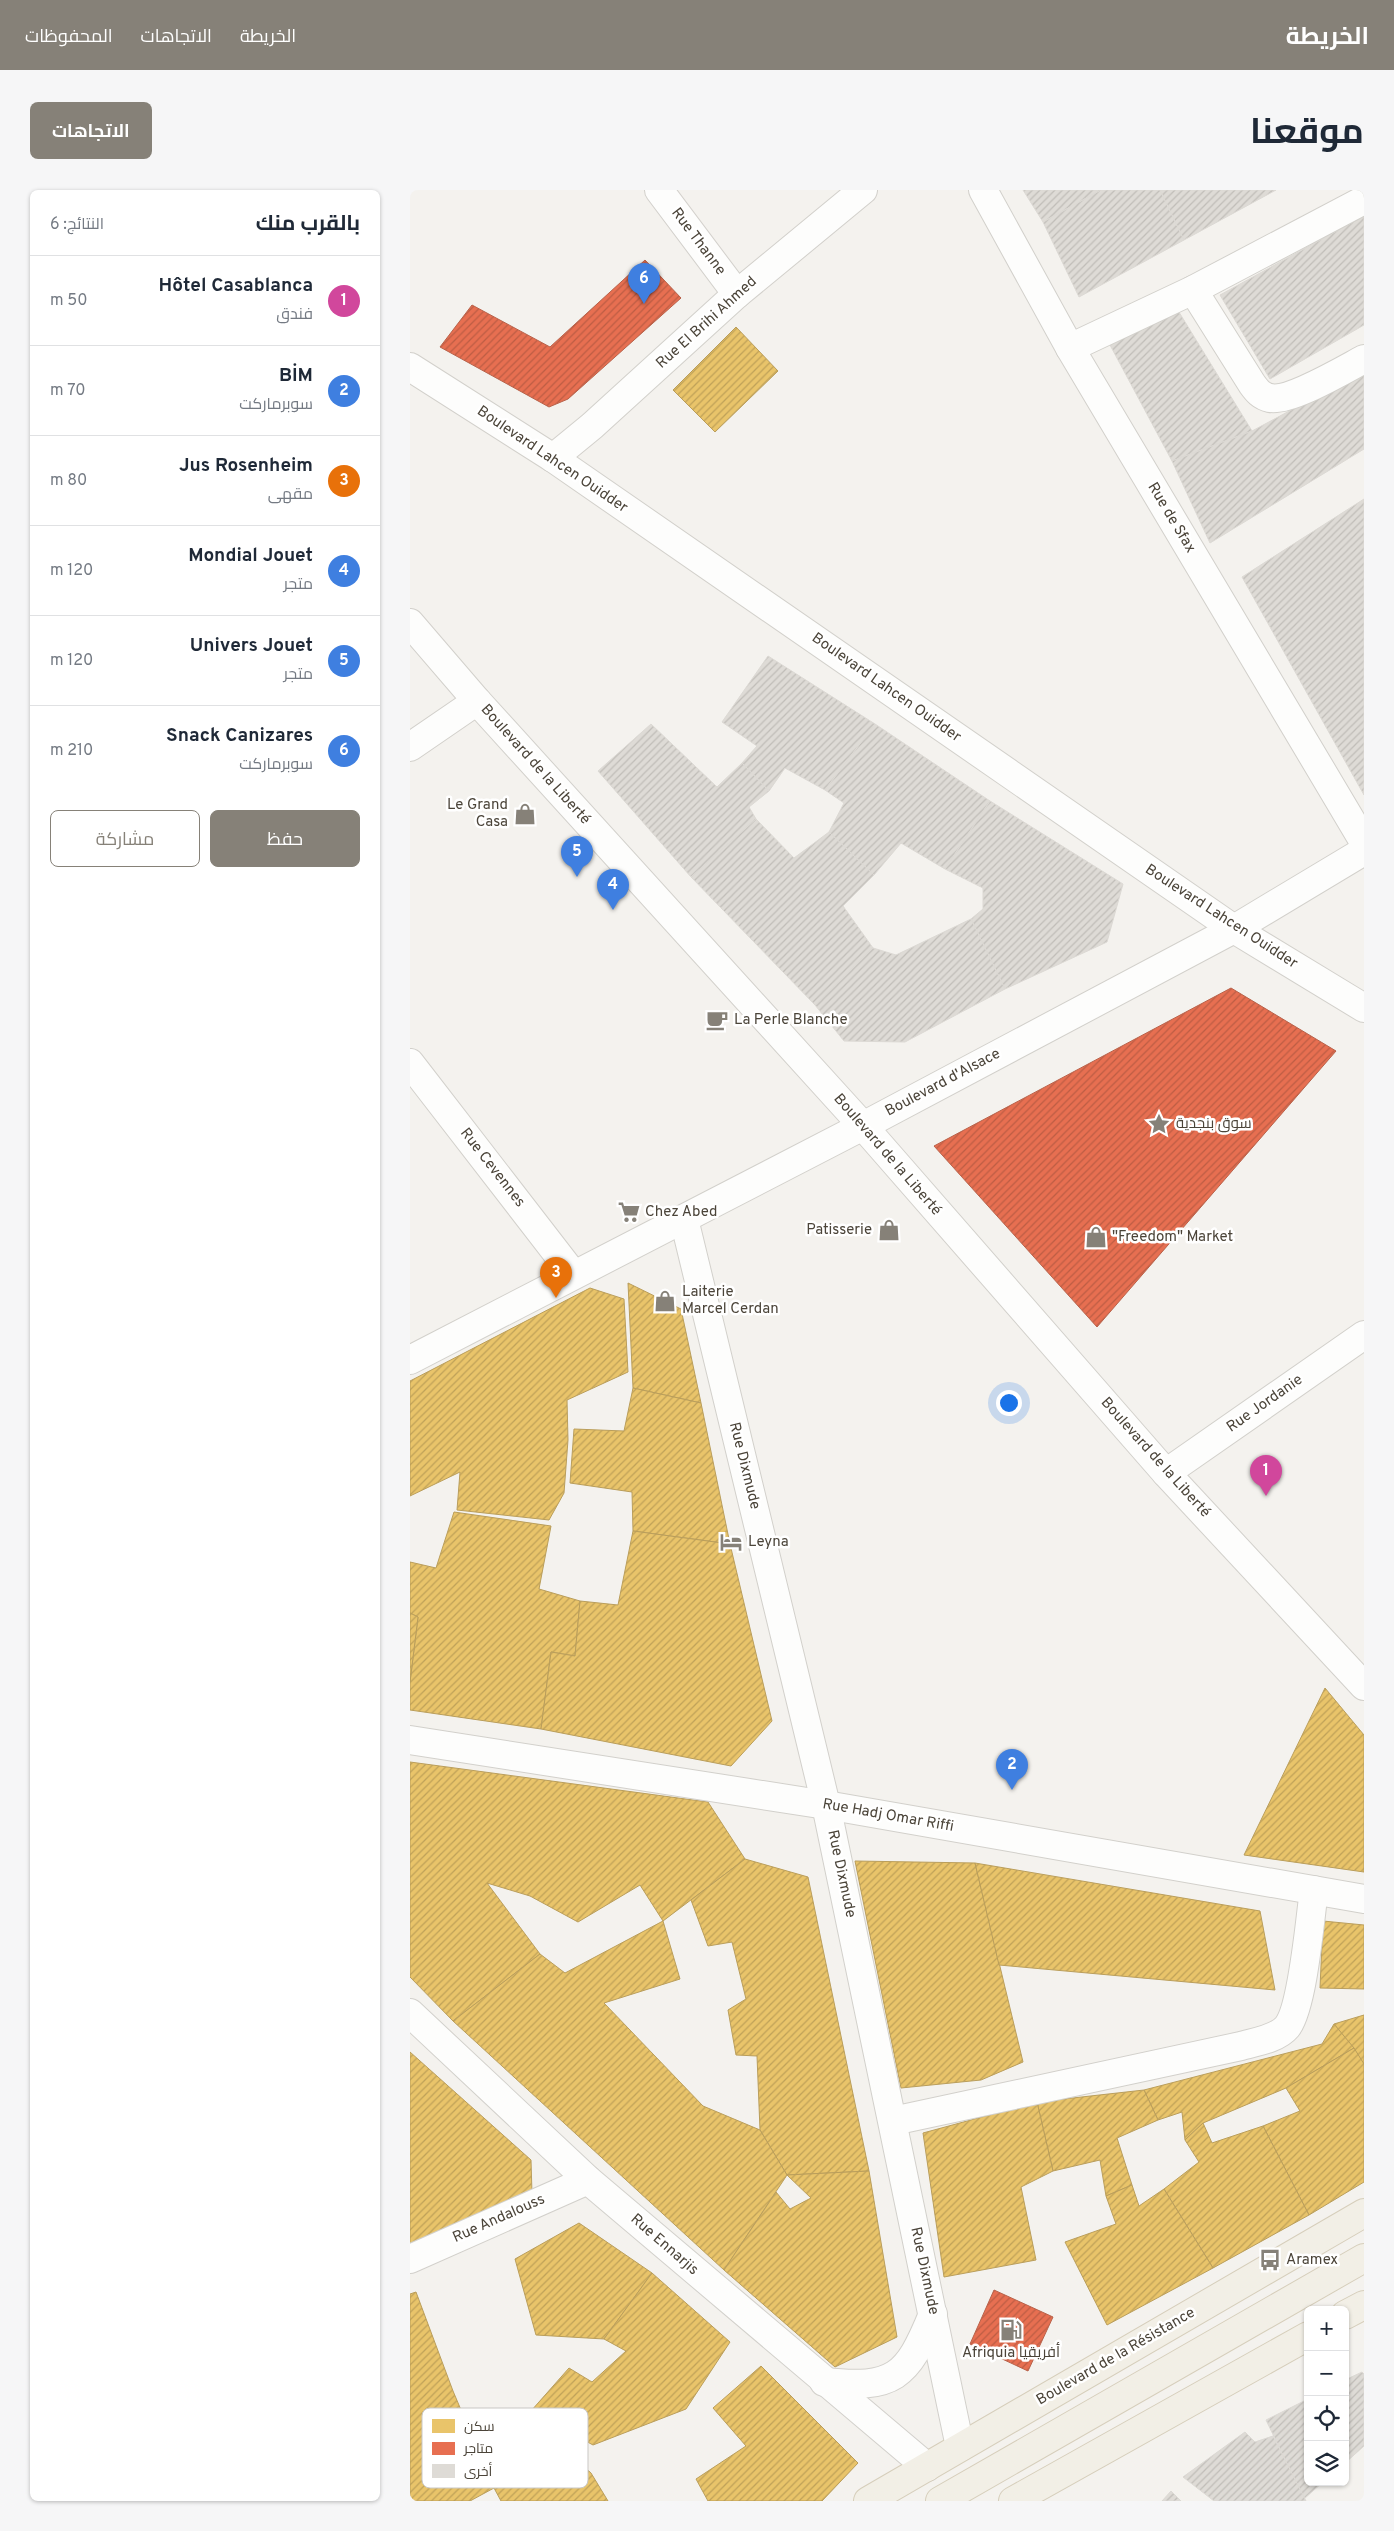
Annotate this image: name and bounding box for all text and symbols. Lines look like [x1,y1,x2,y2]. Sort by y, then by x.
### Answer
text: الخريطة [1286,23,1369,53]
text: المحفوظات [25,26,113,49]
text: الاتجاهات [141,26,212,49]
text: الخريطة [240,26,296,49]
button: الاتجاهات [30,102,152,159]
text: موقعنا [1250,112,1364,156]
street label: Rue Thanne [666,204,730,280]
text: بالقرب منك [256,211,360,238]
text: النتائج: 6 [50,215,104,235]
pin: 6 [628,263,660,304]
street label: Rue El Brihi Ahmed [653,273,761,373]
text: Hôtel Casablanca [159,274,313,298]
text: 50 m [50,291,88,311]
text: 1 [341,291,347,311]
text: فندق [276,305,313,325]
text: BİM [279,364,313,388]
text: 70 m [50,381,85,401]
text: 2 [339,381,349,401]
text: سوبرماركت [239,395,313,415]
street label: Boulevard Lahcen Ouidder [473,402,631,518]
text: Jus Rosenheim [179,454,313,478]
text: 80 m [50,471,87,491]
text: 3 [339,471,349,491]
street label: Rue de Sfax [1143,479,1200,557]
text: مقهى [268,485,313,505]
text: Mondial Jouet [188,544,313,568]
text: 120 m [50,561,93,581]
text: 4 [339,561,349,581]
text: متجر [284,575,313,595]
street label: Boulevard Lahcen Ouidder [808,629,965,747]
text: Univers Jouet [190,634,313,658]
text: 120 m [50,651,93,671]
text: 5 [339,651,349,671]
text: متجر [284,665,313,685]
street label: Boulevard de la Liberté [476,701,594,829]
text: Snack Canizares [166,724,313,748]
text: 210 m [50,741,93,761]
text: 6 [339,741,349,761]
text: سوبرماركت [239,755,313,775]
place label: Le Grand Casa [447,796,508,832]
shop icon: Le Grand Casa [512,801,538,827]
button: مشاركة [50,810,200,867]
button: حفظ [210,810,360,867]
pin: 5 [561,836,593,877]
street label: Boulevard Lahcen Ouidder [1141,860,1301,974]
pin: 4 [597,869,629,910]
cafe icon: La Perle Blanche [704,1007,730,1033]
place label: La Perle Blanche [734,1011,848,1030]
street label: Boulevard d'Alsace [882,1045,1004,1121]
street label: Boulevard de la Liberté [829,1090,945,1220]
place icon: سوق بنجدية [1146,1111,1172,1137]
place label: سوق بنجدية [1176,1115,1252,1134]
street label: Rue Cevennes [455,1125,529,1211]
supermarket icon: Chez Abed [616,1199,642,1225]
place label: Chez Abed [645,1203,717,1222]
shop icon: Patisserie [876,1217,902,1243]
place label: Patisserie [806,1221,872,1240]
shop icon: "Freedom" Market [1083,1224,1109,1250]
place label: "Freedom" Market [1112,1228,1233,1247]
pin: 3 [540,1257,572,1298]
place label: Laiterie Marcel Cerdan [682,1283,779,1319]
shop icon: Laiterie Marcel Cerdan [652,1288,678,1314]
street label: Rue Jordanie [1223,1371,1307,1437]
your location [996,1390,1022,1416]
street label: Boulevard de la Liberté [1096,1394,1214,1522]
street label: Rue Dixmude [724,1420,764,1512]
pin: 1 [1250,1455,1282,1496]
hotel icon: Leyna [718,1529,744,1555]
place label: Leyna [748,1533,789,1552]
pin: 2 [996,1749,1028,1790]
street label: Rue Hadj Omar Riffi [821,1795,955,1837]
street label: Rue Dixmude [822,1828,860,1920]
street label: Rue Andalouss [450,2190,548,2248]
street label: Rue Ennarjis [626,2210,702,2280]
street label: Rue Dixmude [905,2225,943,2317]
bus stop icon: Aramex [1257,2247,1283,2273]
place label: Aramex [1286,2251,1338,2270]
street label: Boulevard de la Résistance [1033,2304,1199,2410]
map controls [1304,2306,1349,2486]
button: + [1304,2306,1349,2351]
fuel station icon: Afriquia أفريقيا [998,2317,1024,2343]
place label: Afriquia أفريقيا [962,2342,1060,2363]
button: − [1304,2351,1349,2396]
button: locate [1304,2396,1349,2441]
legend [422,2408,588,2488]
text: سكن [464,2419,495,2436]
text: متاجر [463,2441,493,2458]
button: layers [1304,2441,1349,2486]
text: أخرى [464,2462,493,2481]

